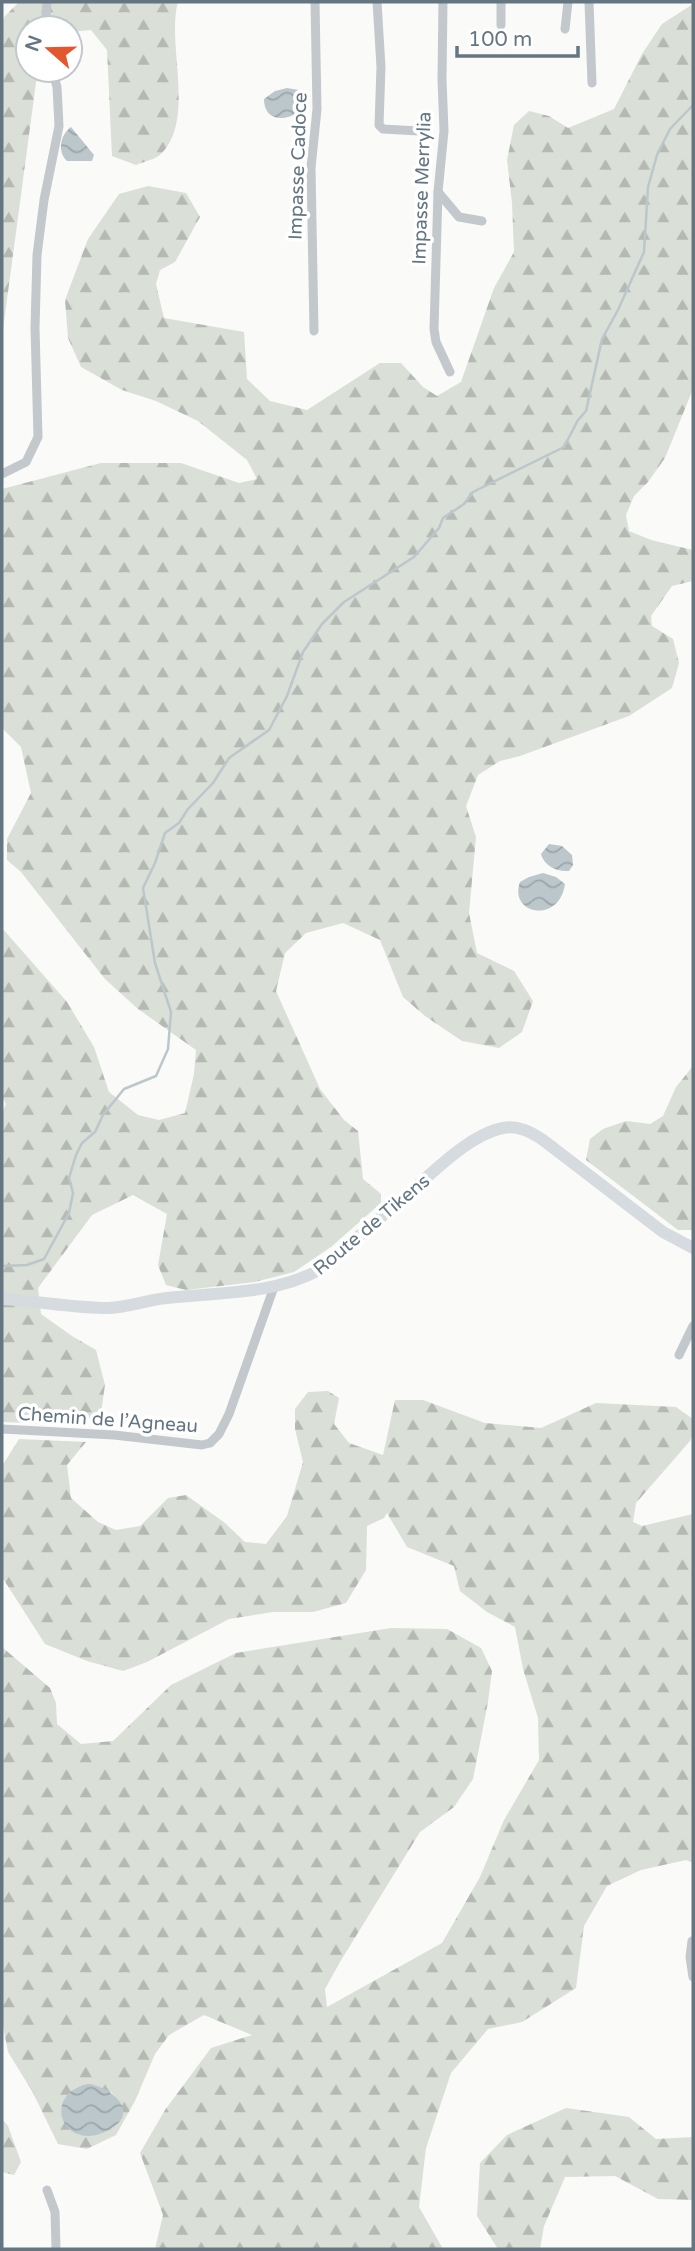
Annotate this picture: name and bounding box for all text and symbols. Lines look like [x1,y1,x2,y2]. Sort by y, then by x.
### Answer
north arrow [14,14,84,84]
scale bar [457,14,578,58]
text: 100 m [468,27,532,52]
text: N [21,33,47,54]
street label: Impasse Cadoce [284,92,312,240]
street label: Impasse Merrylia [408,111,436,265]
street label: Route de Tikens [309,1170,434,1280]
street label: Chemin de l’Agneau [17,1403,199,1437]

